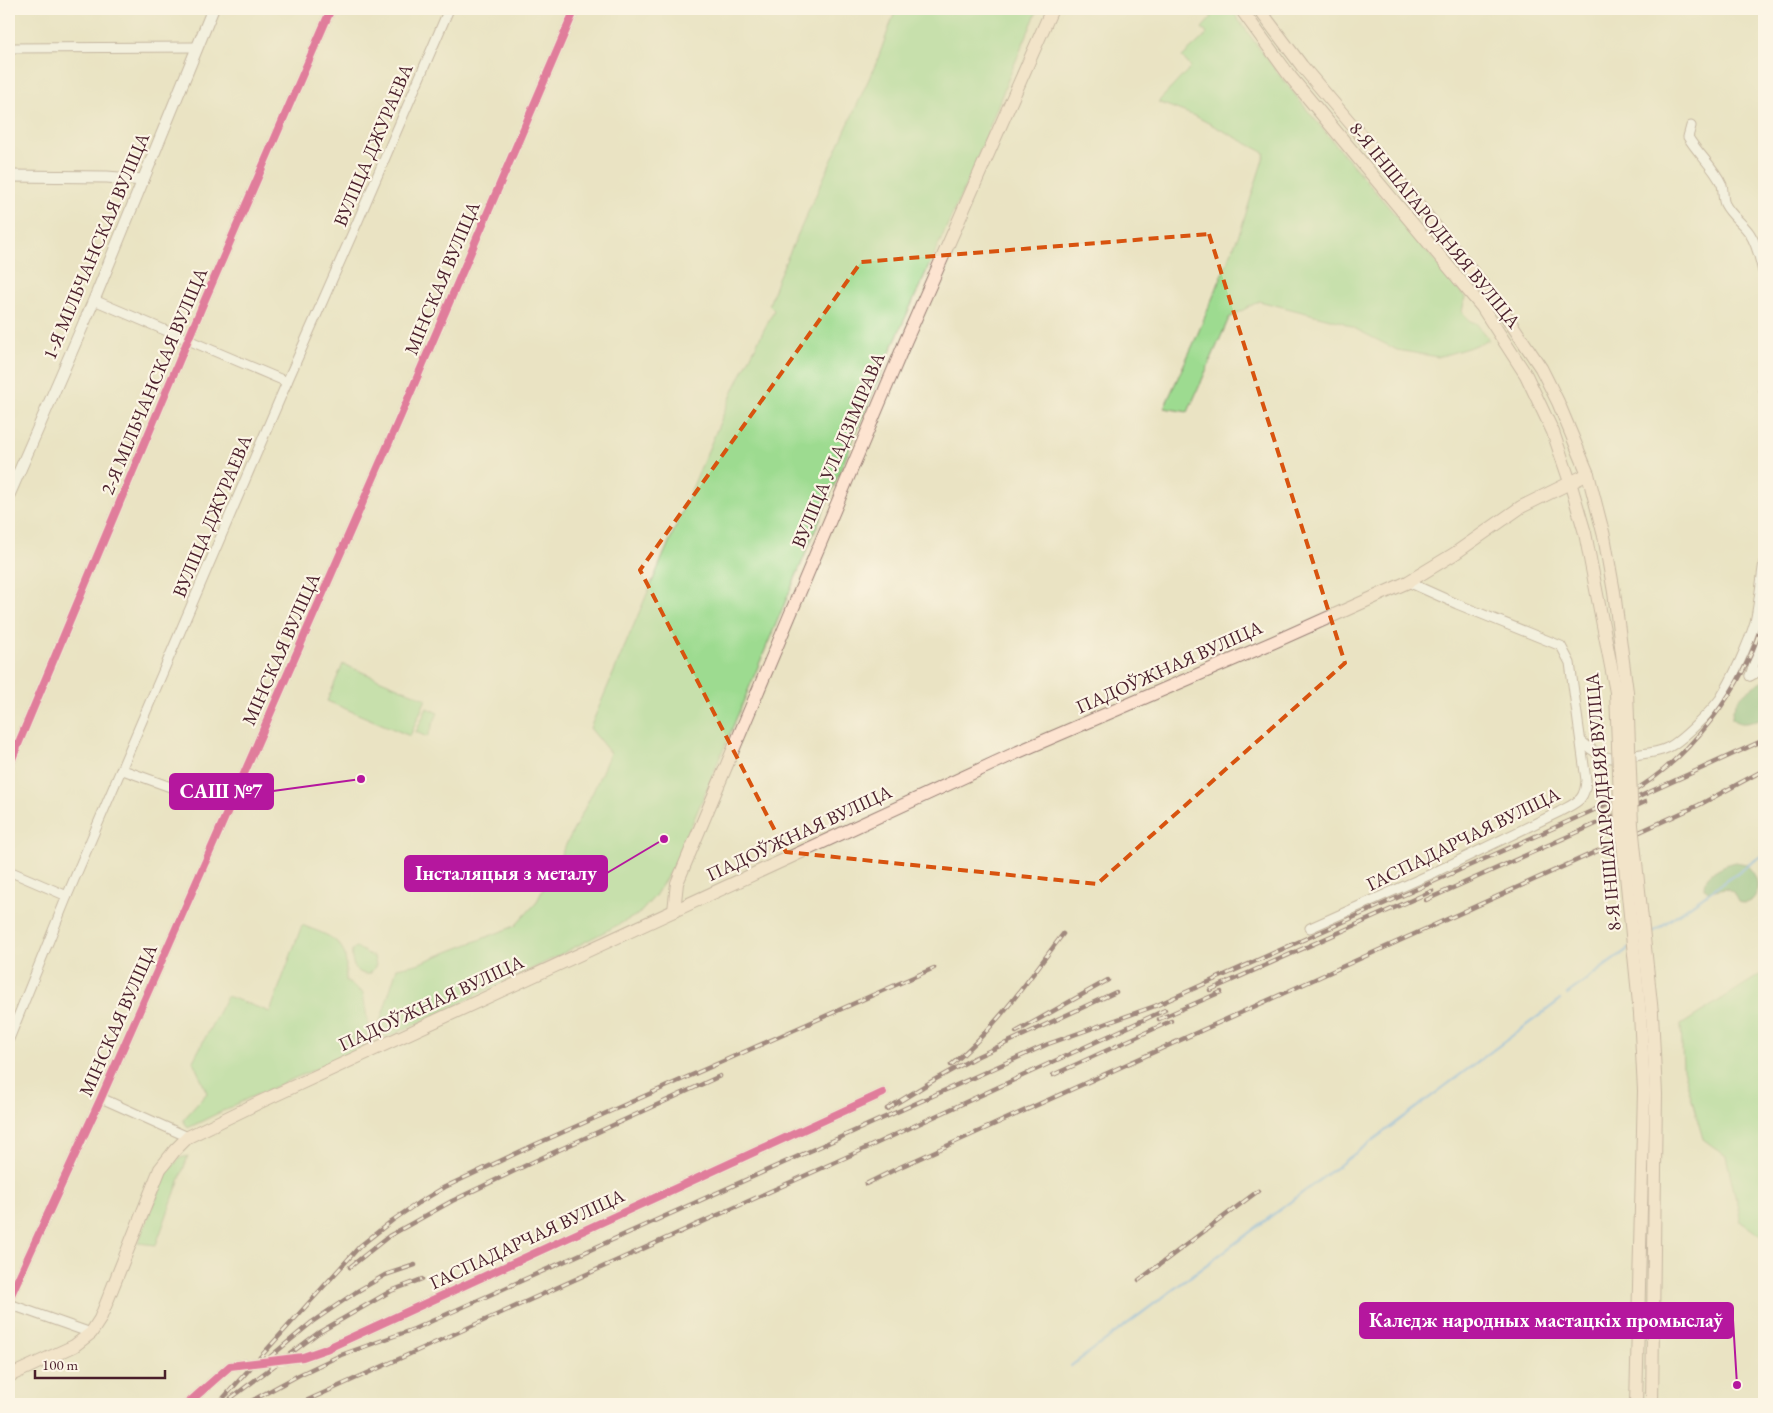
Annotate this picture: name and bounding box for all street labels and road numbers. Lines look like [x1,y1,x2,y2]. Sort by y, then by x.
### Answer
street label: ВУЛІЦА ДЖУРАЕВА [327,59,419,230]
street label: 8-Я ІНШАГАРОДНЯЯ ВУЛІЦА [1344,116,1527,334]
street label: 1-Я МІЛЬЧАНСКАЯ ВУЛІЦА [37,128,156,363]
street label: МІНСКАЯ ВУЛІЦА [398,197,486,358]
street label: 2-Я МІЛЬЧАНСКАЯ ВУЛІЦА [95,263,214,498]
street label: ВУЛІЦА УЛАДЗІМІРАВА [785,348,891,552]
street label: ВУЛІЦА ДЖУРАЕВА [166,430,258,601]
street label: МІНСКАЯ ВУЛІЦА [236,568,326,729]
street label: ПАДОЎЖНАЯ ВУЛІЦА [1072,614,1267,719]
street label: 8-Я ІНШАГАРОДНЯЯ ВУЛІЦА [1579,671,1627,932]
street label: ПАДОЎЖНАЯ ВУЛІЦА [702,779,896,887]
street label: ГАСПАДАРЧАЯ ВУЛІЦА [1362,781,1565,897]
street label: МІНСКАЯ ВУЛІЦА [73,939,163,1100]
street label: ПАДОЎЖНАЯ ВУЛІЦА [334,949,528,1057]
street label: ГАСПАДАРЧАЯ ВУЛІЦА [426,1182,629,1295]

